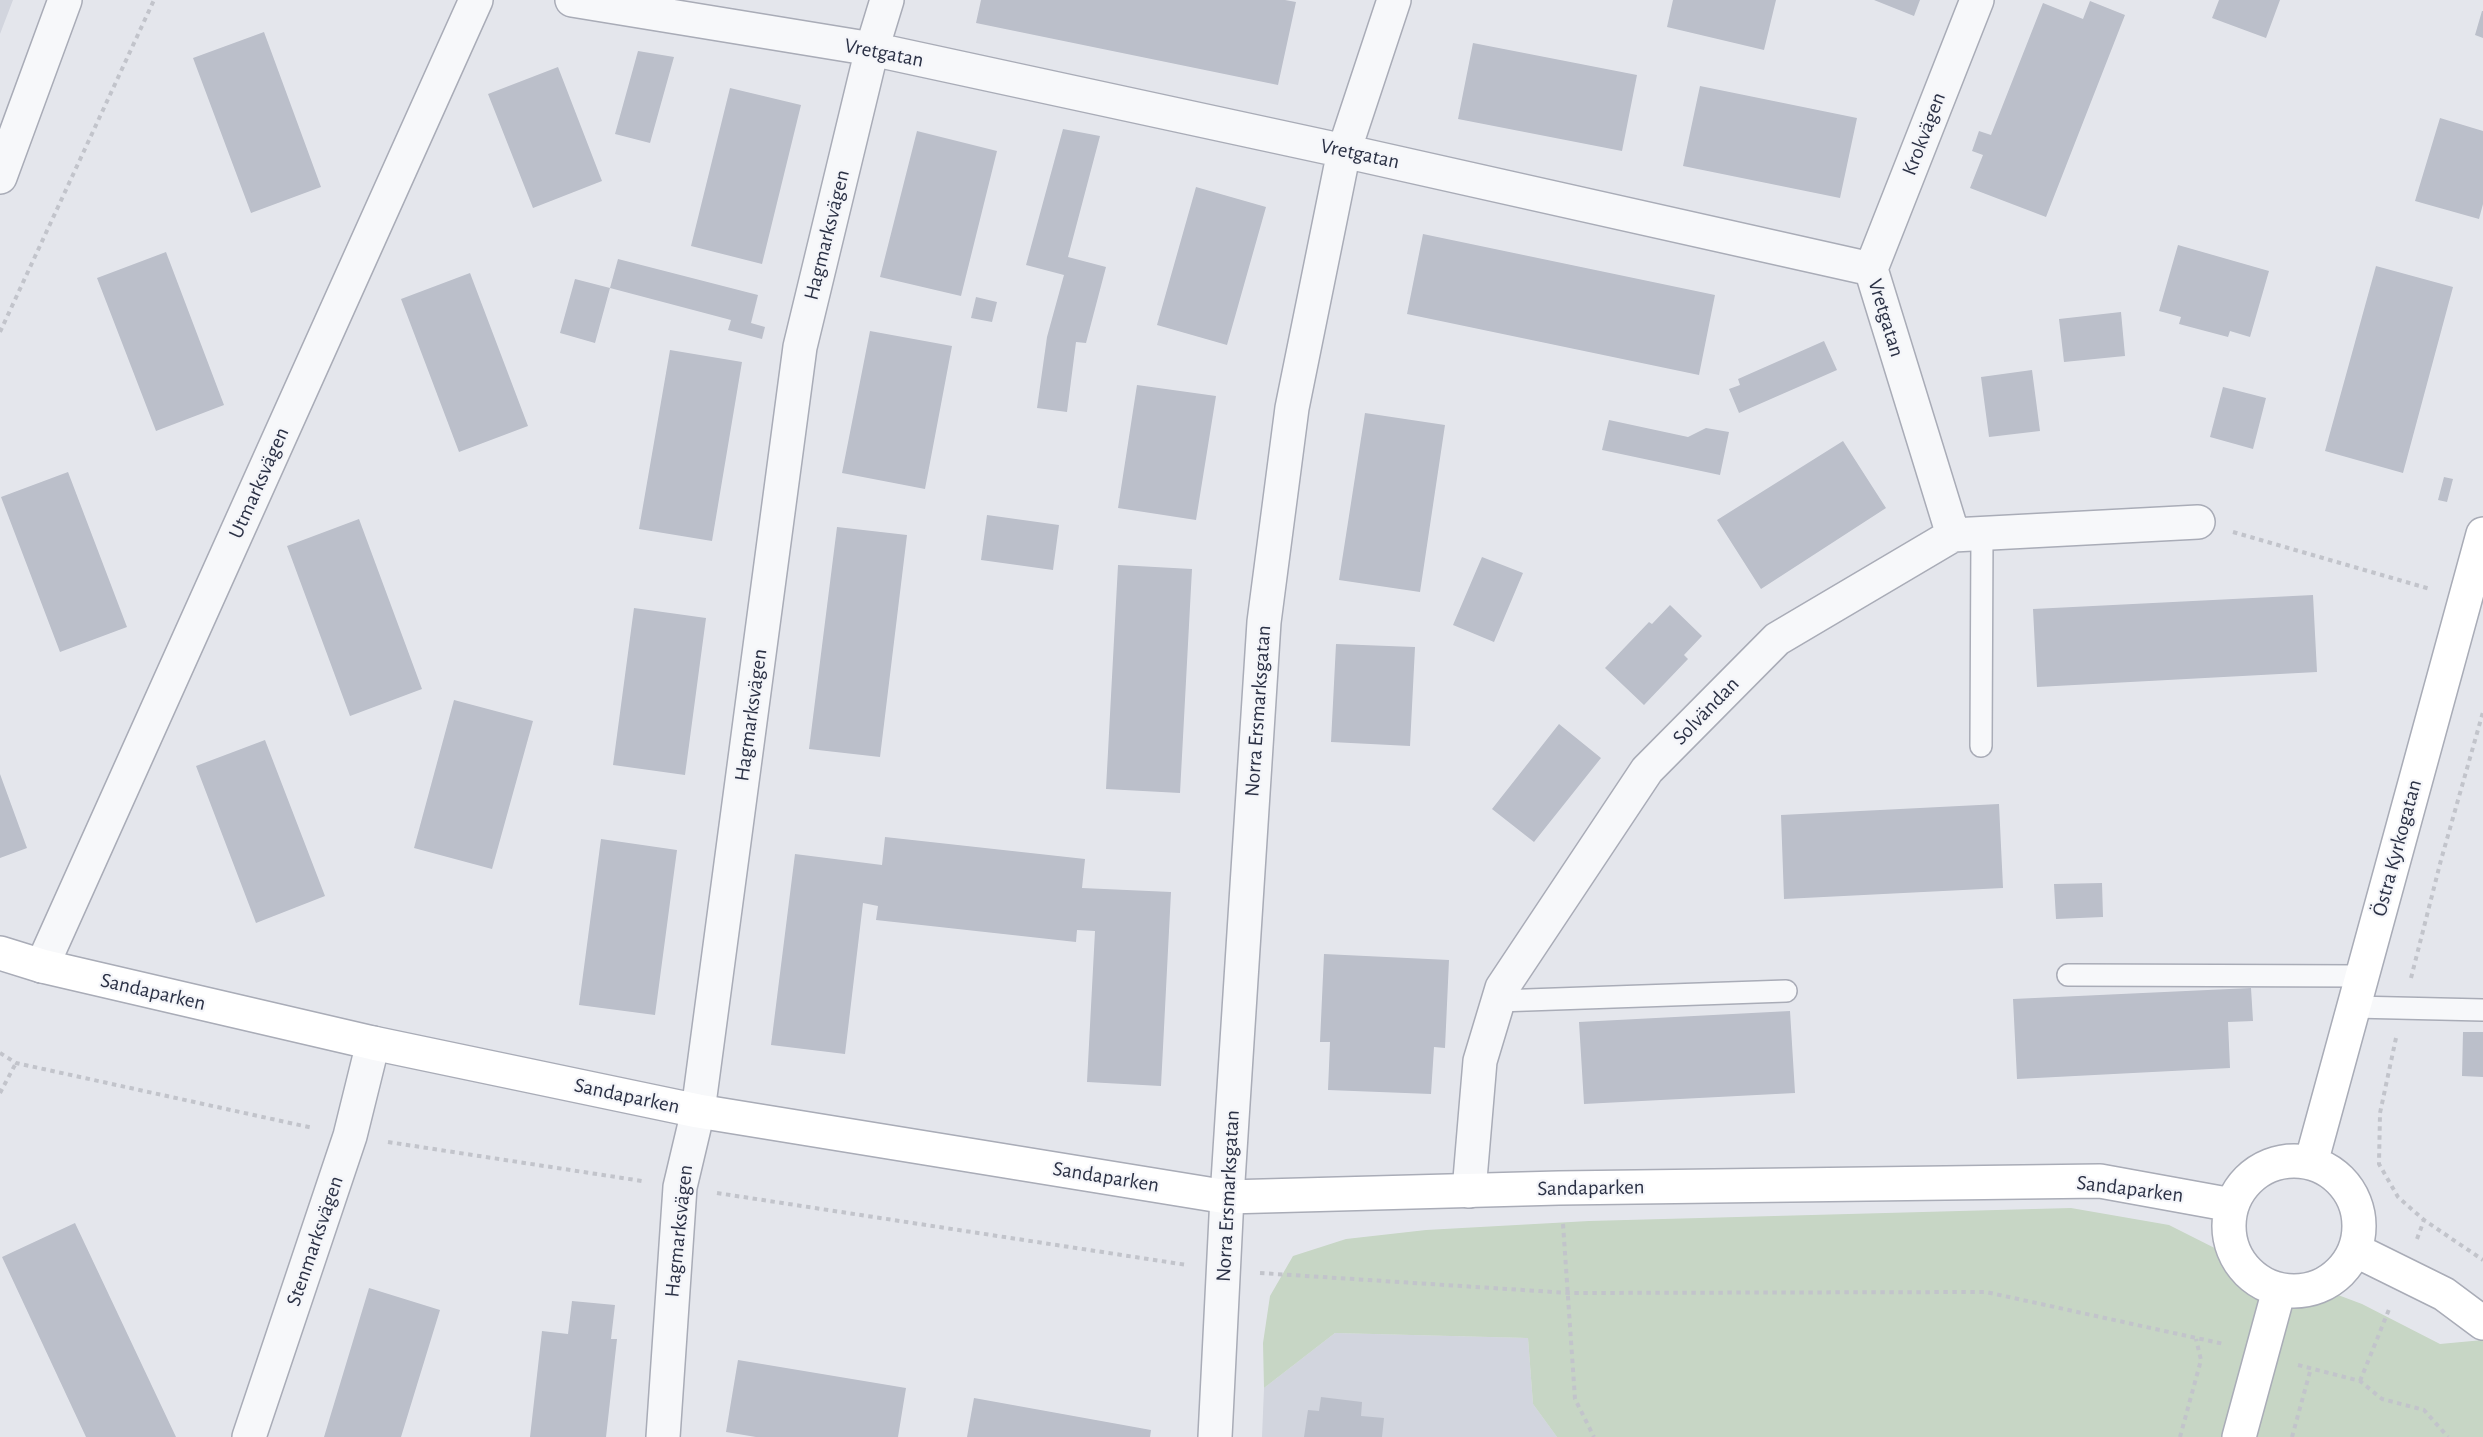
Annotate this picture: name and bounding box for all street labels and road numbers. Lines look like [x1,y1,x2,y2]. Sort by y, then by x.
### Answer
street label: Vretgatan [842,33,926,73]
street label: Krokvägen [1897,89,1951,179]
street label: Vretgatan [1318,133,1402,175]
street label: Hagmarksvägen [799,167,855,303]
street label: Vretgatan [1862,276,1910,360]
street label: Utmarksvägen [223,423,295,543]
street label: Norra Ersmarksgatan [1239,624,1277,798]
street label: Hagmarksvägen [729,647,773,783]
street label: Solvändan [1667,672,1745,750]
street label: Östra Kyrkogatan [2367,777,2427,919]
street label: Sandaparken [98,968,208,1016]
street label: Sandaparken [572,1073,682,1119]
street label: Norra Ersmarksgatan [1211,1109,1245,1283]
street label: Sandaparken [1051,1156,1161,1198]
street label: Hagmarksvägen [660,1163,698,1299]
street label: Sandaparken [2075,1170,2185,1208]
street label: Stenmarksvägen [281,1173,349,1309]
street label: Sandaparken [1537,1174,1645,1202]

